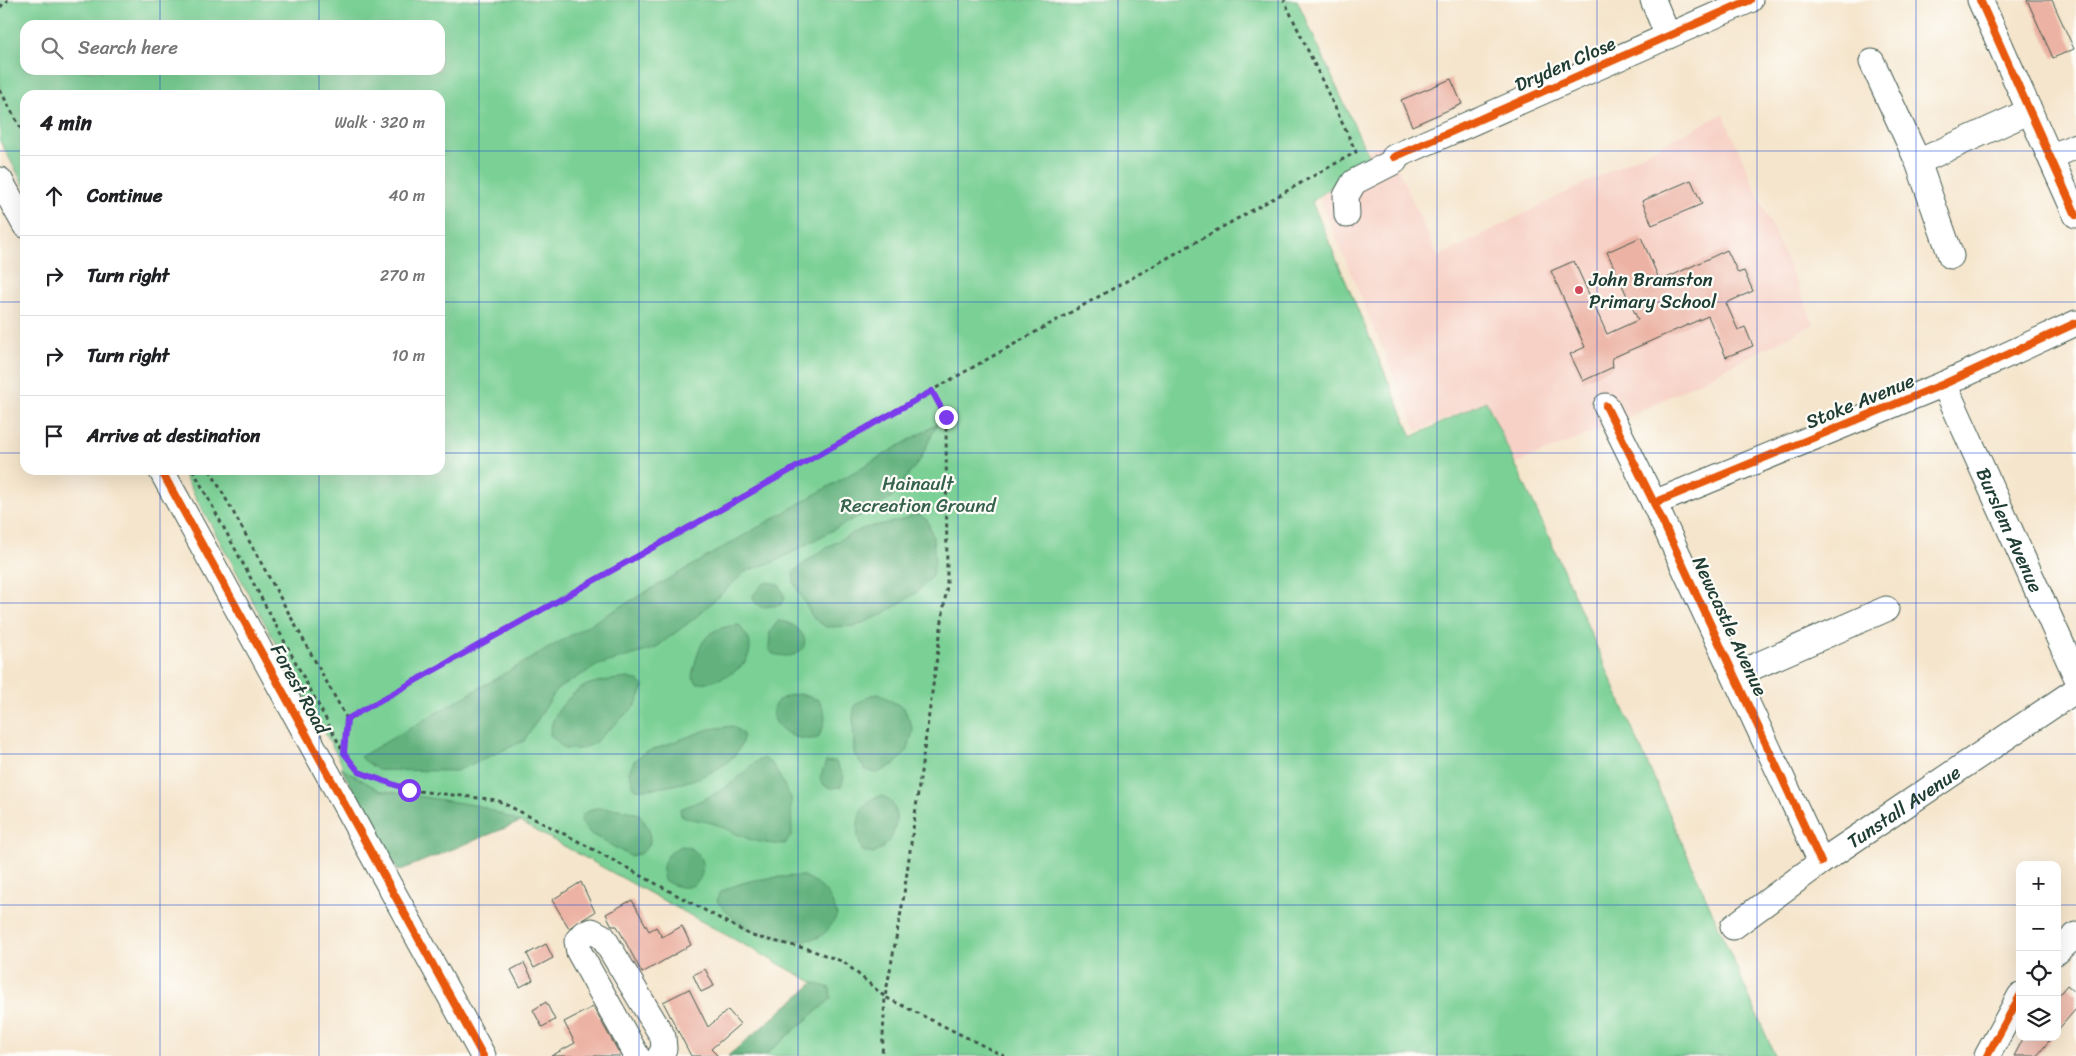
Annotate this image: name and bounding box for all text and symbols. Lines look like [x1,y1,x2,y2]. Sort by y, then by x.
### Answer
search box [20,20,445,75]
street label: Dryden Close [1509,27,1621,101]
text: Search here [78,31,178,64]
icon: search [38,34,66,62]
text: 4 min [40,104,92,142]
text: Walk · 320 m [334,108,425,137]
text: Continue [87,179,163,212]
text: 40 m [388,181,425,210]
icon: ahead [40,182,68,210]
text: Turn right [87,259,169,292]
text: 270 m [380,261,425,290]
icon: right [40,262,68,290]
place label: John Bramston Primary School [1588,263,1717,318]
marker: John Bramston Primary School [1573,284,1585,296]
text: Turn right [87,339,169,372]
text: 10 m [392,341,425,370]
icon: right [40,342,68,370]
street label: Stoke Avenue [1800,364,1920,438]
route end [935,406,958,429]
text: Arrive at destination [87,419,260,452]
icon: arrive [40,422,68,450]
street label: Burslem Avenue [1967,462,2053,598]
park label: Hainault Recreation Ground [840,467,998,522]
street label: Newcastle Avenue [1683,550,1777,702]
street label: Forest Road [261,638,339,742]
street label: Tunstall Avenue [1840,756,1968,857]
route start [398,779,421,802]
map controls [2016,861,2061,1041]
button: + [2016,861,2061,906]
button: − [2016,906,2061,951]
button: locate [2016,951,2061,996]
button: layers [2016,996,2061,1041]

